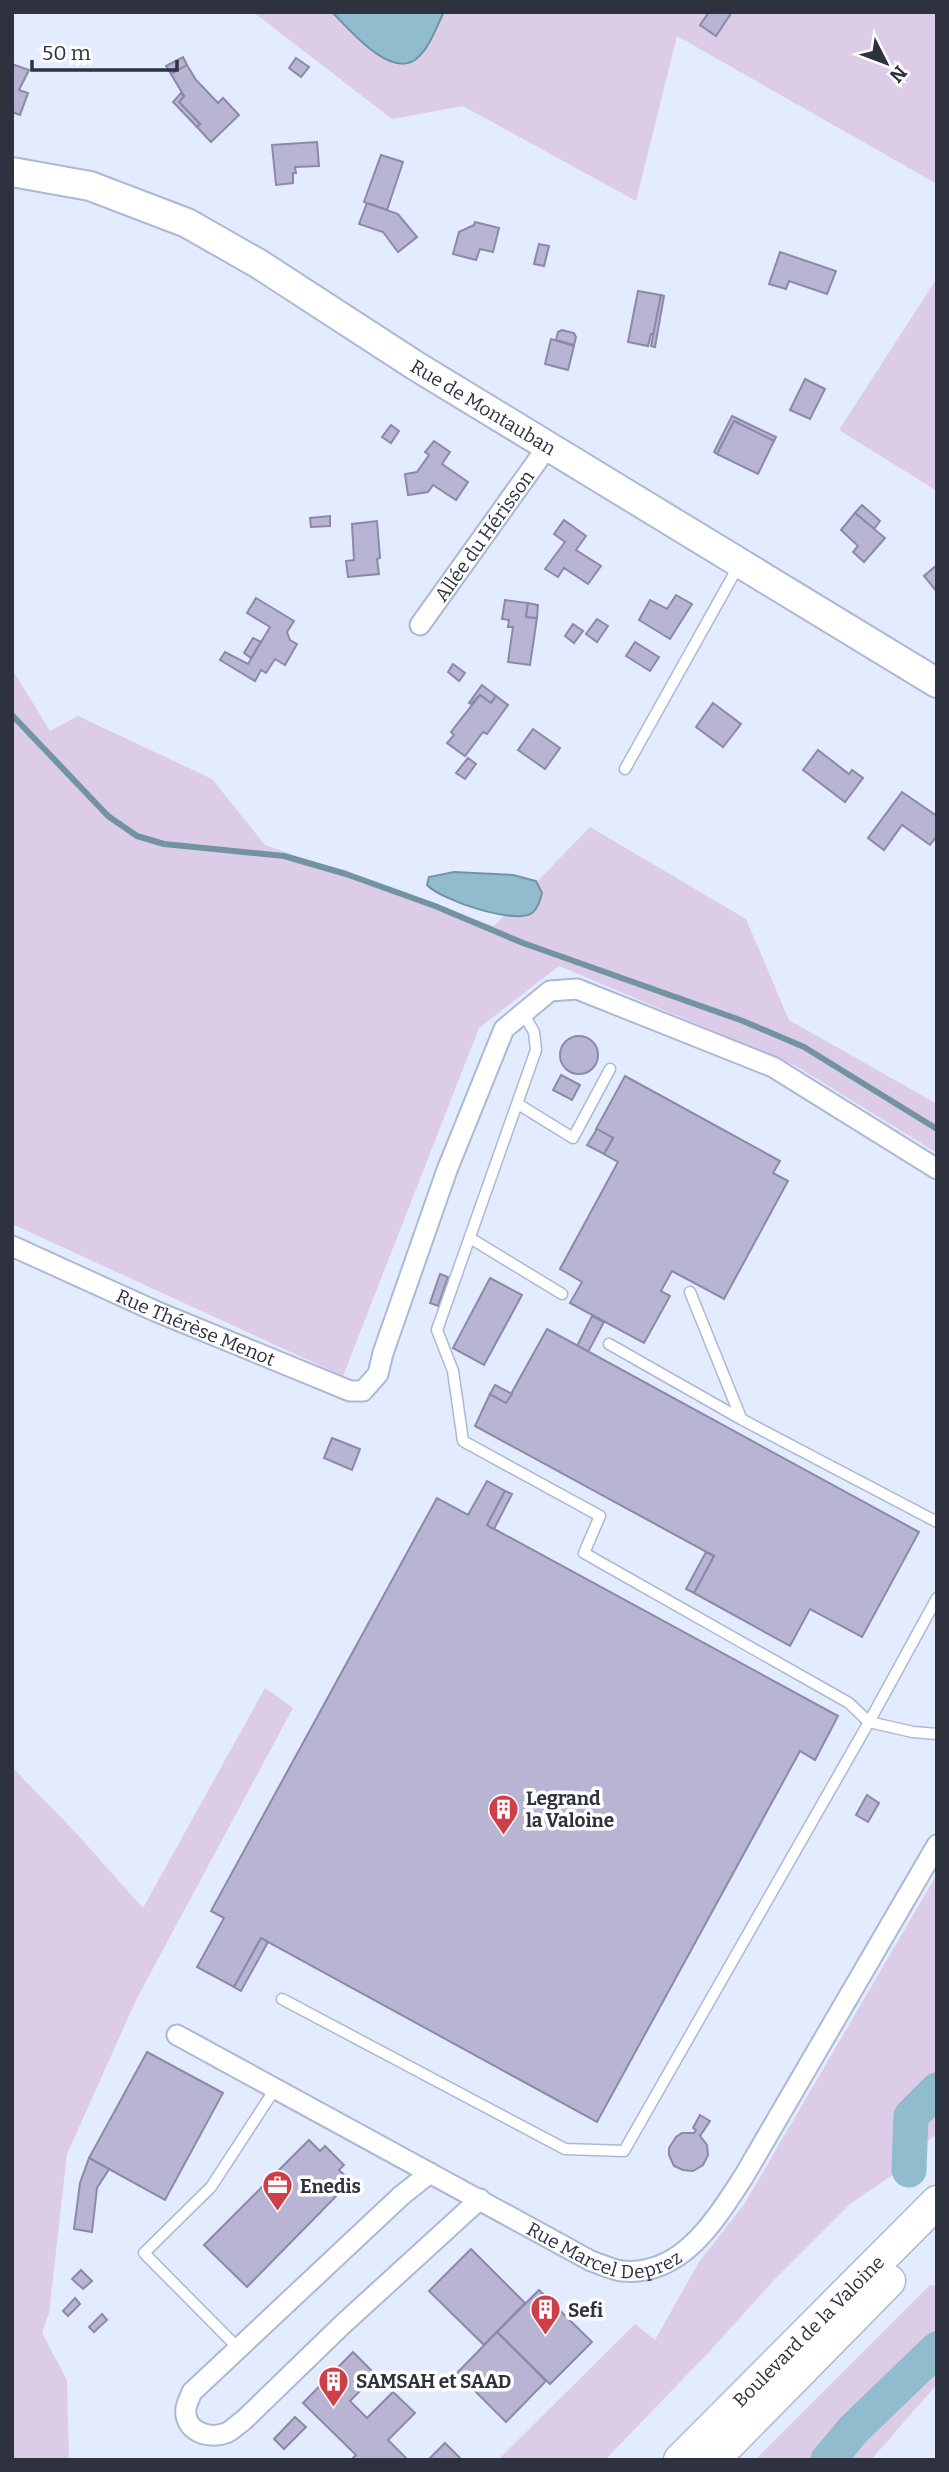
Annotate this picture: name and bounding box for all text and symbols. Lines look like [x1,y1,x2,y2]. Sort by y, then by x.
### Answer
scale bar [32,28,177,72]
north arrow [851,28,921,98]
text: 50 m [42,40,91,66]
text: N [885,61,912,87]
street label: Rue de Montauban [407,354,560,460]
street label: Allée du Hérisson [429,465,539,606]
street label: Rue Thérèse Menot [113,1284,279,1371]
place label: Legrand la Valoine [526,1787,614,1832]
building icon: Legrand la Valoine [486,1792,520,1836]
office icon: Enedis [260,2169,294,2213]
place label: Enedis [300,2175,361,2198]
street label: Rue Marcel Deprez [523,2217,686,2283]
street label: Boulevard de la Valoine [728,2250,889,2412]
building icon: Sefi [528,2293,562,2337]
place label: Sefi [568,2299,603,2322]
building icon: SAMSAH et SAAD [316,2364,350,2408]
place label: SAMSAH et SAAD [356,2370,511,2393]

